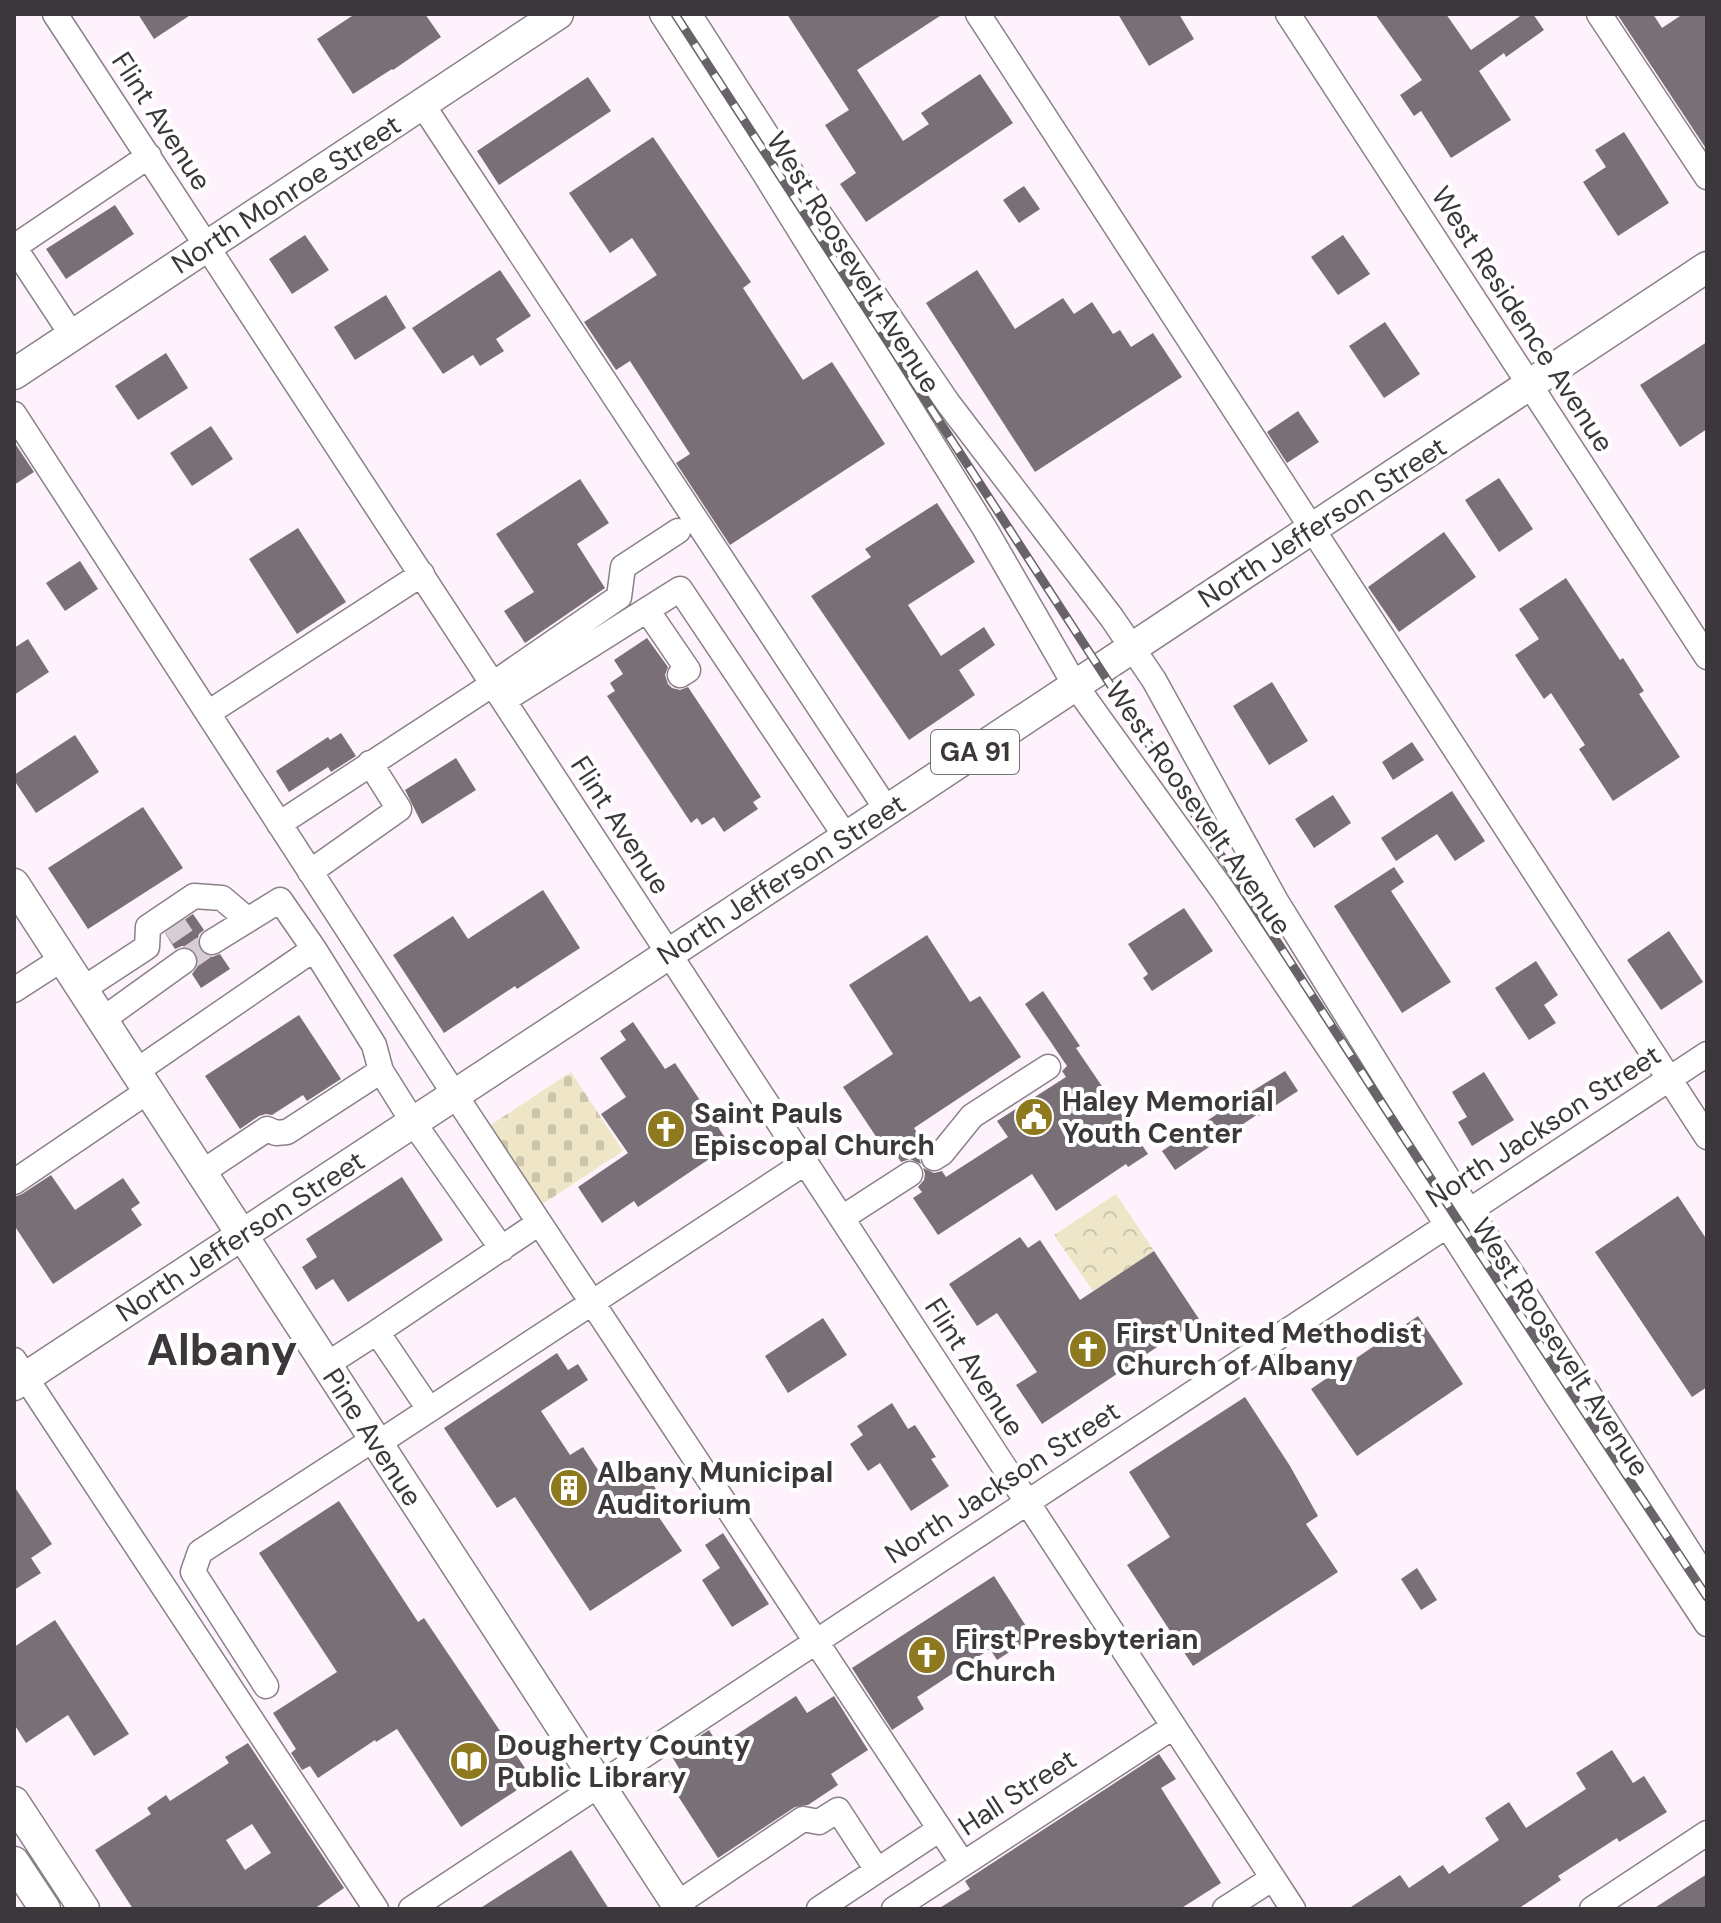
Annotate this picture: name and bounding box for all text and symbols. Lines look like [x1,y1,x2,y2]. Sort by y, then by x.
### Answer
street label: Flint Avenue [103,45,220,197]
street label: North Monroe Street [165,106,408,282]
street label: West Roosevelt Avenue [758,125,949,400]
street label: West Residence Avenue [1423,179,1623,459]
street label: North Jefferson Street [1191,428,1454,617]
street label: West Roosevelt Avenue [1097,674,1300,942]
road number: GA 91 [931,730,1019,774]
street label: Flint Avenue [562,749,679,901]
street label: North Jefferson Street [650,785,913,974]
street label: North Jackson Street [1419,1037,1668,1216]
place label: Haley Memorial Youth Center [1062,1083,1274,1152]
place label: Saint Pauls Episcopal Church [694,1095,935,1164]
public building icon: Haley Memorial Youth Center [1013,1096,1055,1138]
church icon: Saint Pauls Episcopal Church [645,1108,687,1150]
street label: North Jefferson Street [109,1142,372,1331]
street label: West Roosevelt Avenue [1463,1211,1658,1484]
street label: Flint Avenue [916,1291,1033,1443]
place label: First United Methodist Church of Albany [1116,1315,1422,1384]
district label: Albany [147,1321,297,1379]
church icon: First United Methodist Church of Albany [1067,1328,1109,1370]
street label: Pine Avenue [314,1361,431,1513]
street label: North Jackson Street [878,1393,1127,1572]
place label: Albany Municipal Auditorium [597,1454,833,1523]
building icon: Albany Municipal Auditorium [548,1467,590,1509]
place label: First Presbyterian Church [955,1621,1198,1690]
church icon: First Presbyterian Church [906,1634,948,1676]
place label: Dougherty County Public Library [497,1727,750,1796]
library icon: Dougherty County Public Library [448,1740,490,1782]
street label: Hall Street [951,1741,1083,1844]

